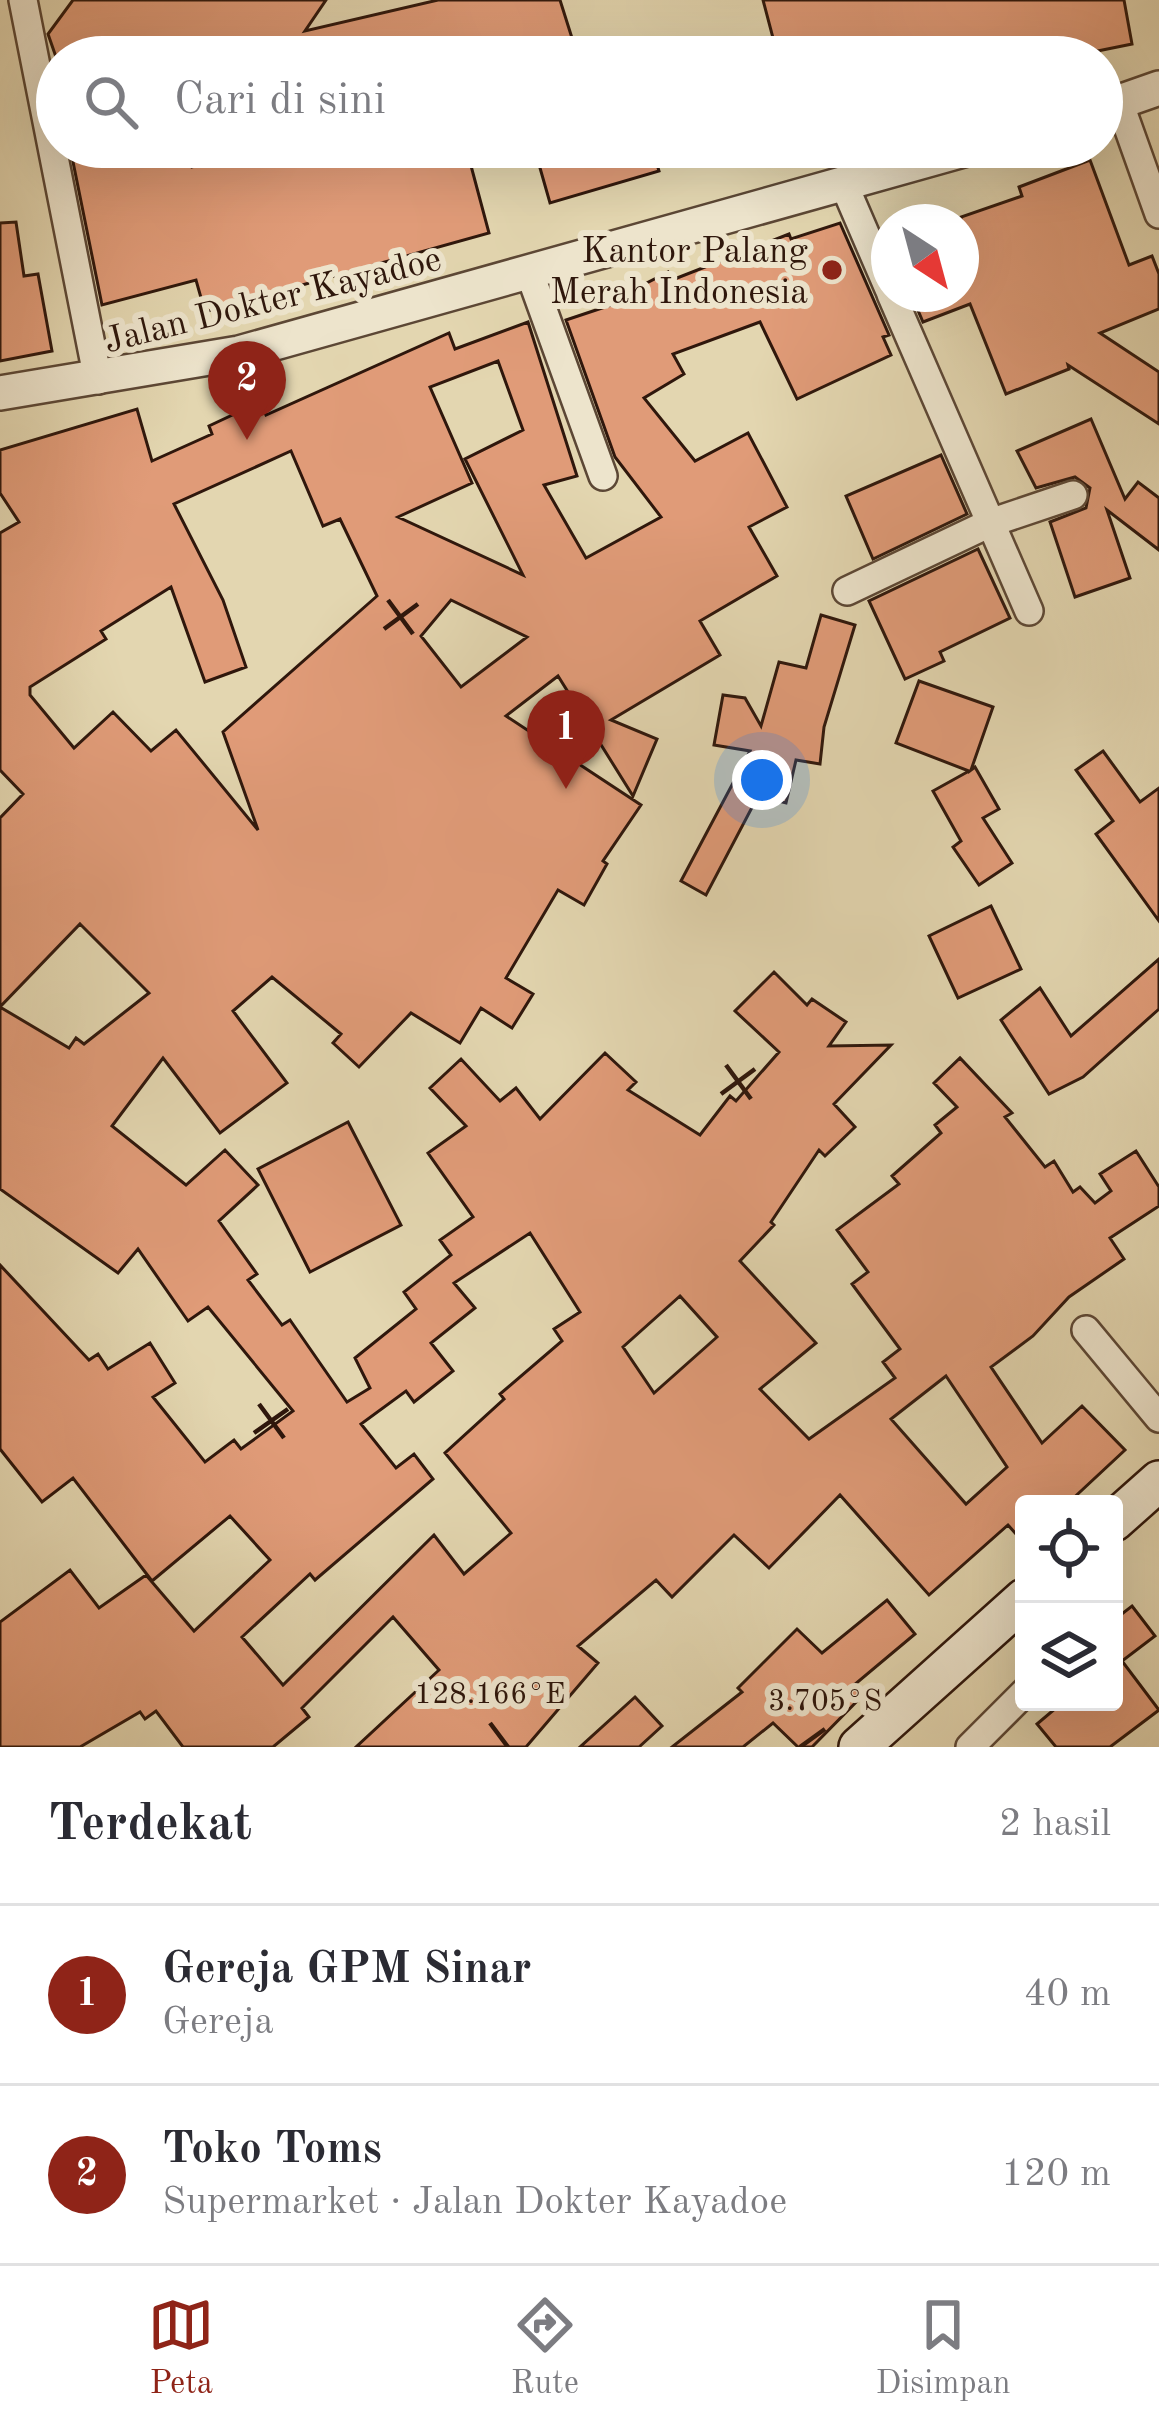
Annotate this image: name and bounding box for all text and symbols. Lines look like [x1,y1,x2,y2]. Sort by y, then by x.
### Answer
search box [36,36,1123,168]
icon: search [78,69,144,135]
text: Cari di sini [174,79,386,124]
north arrow [871,204,979,312]
place label: Kantor Palang Merah Indonesia [550,235,809,312]
street label: Jalan Dokter Kayadoe [101,243,445,361]
marker: Kantor Palang Merah Indonesia [819,257,845,283]
pin: 2 [208,341,286,440]
pin: 1 [527,690,605,789]
your location [732,750,792,810]
map controls [1015,1495,1123,1711]
button: locate [1015,1495,1123,1603]
button: layers [1015,1603,1123,1711]
text: 128.166°E [415,1680,565,1710]
text: 3.705°S [768,1687,882,1717]
text: Terdekat [48,1800,252,1851]
text: 2 hasil [999,1805,1111,1844]
text: Gereja GPM Sinar [162,1948,532,1993]
text: 1 [76,1975,98,2014]
text: 40 m [1024,1975,1111,2014]
text: Gereja [162,2003,274,2042]
text: Toko Toms [162,2128,382,2173]
text: 2 [76,2155,98,2194]
text: 120 m [1001,2155,1111,2194]
text: Supermarket · Jalan Dokter Kayadoe [162,2183,787,2222]
tab: Peta [148,2292,214,2405]
tab: Rute [511,2292,579,2405]
tab: Disimpan [875,2292,1011,2405]

